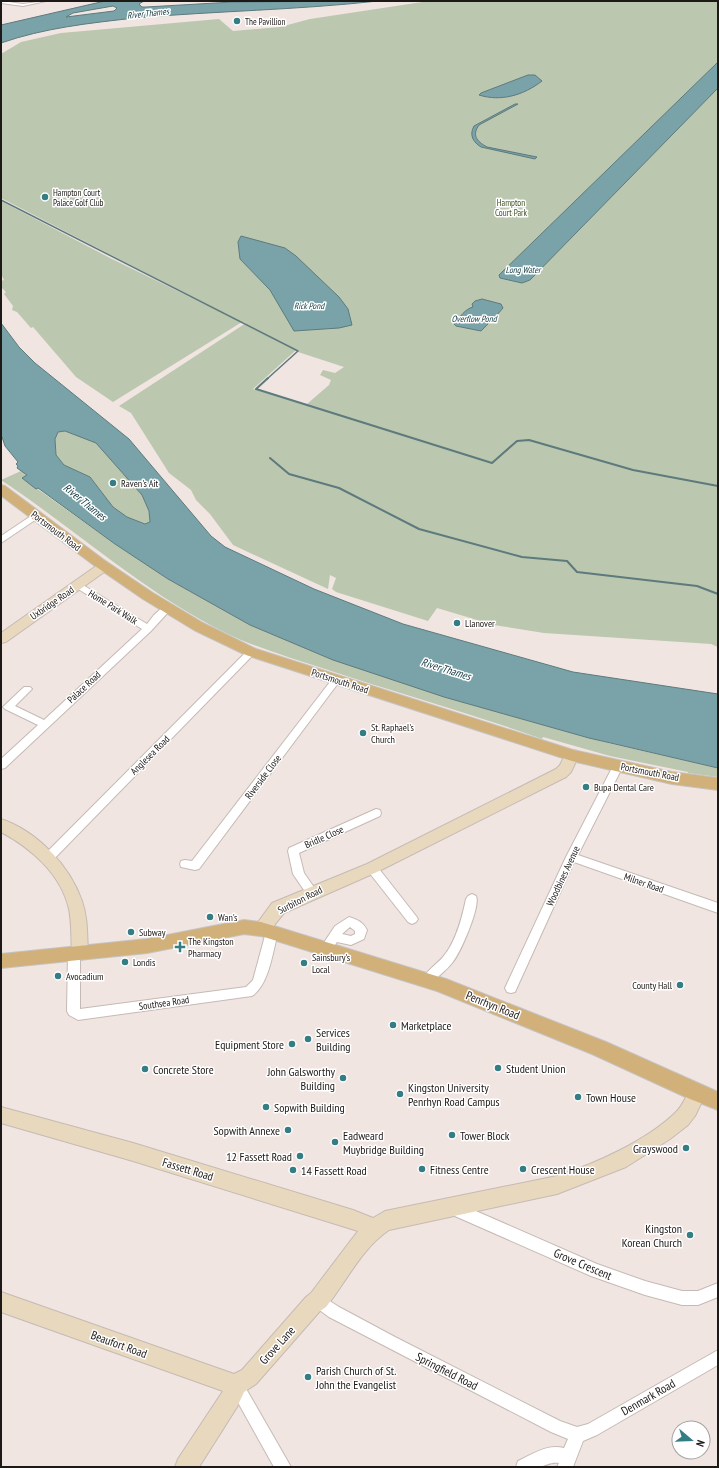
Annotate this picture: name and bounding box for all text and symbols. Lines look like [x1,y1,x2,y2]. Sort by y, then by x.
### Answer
water label: River Thames [127,5,170,21]
marker: The Pavillion [232,16,242,26]
place label: The Pavillion [245,16,286,27]
place label: Hampton Court Palace Golf Club [53,187,104,208]
marker: Hampton Court Palace Golf Club [40,192,50,202]
park label: Hampton Court Park [495,197,528,218]
water label: Long Water [506,264,542,275]
water label: Rick Pond [294,300,325,311]
water label: Overflow Pond [451,313,498,324]
place label: Raven's Ait [121,477,159,490]
marker: Raven's Ait [108,478,118,488]
water label: River Thames [61,480,110,524]
street label: Portsmouth Road [28,508,84,554]
street label: Uxbridge Road [28,583,76,623]
street label: Home Park Walk [86,587,140,627]
place label: Llanover [465,617,495,630]
marker: Llanover [452,618,462,628]
water label: River Thames [420,655,474,684]
street label: Portsmouth Road [310,666,370,696]
street label: Palace Road [64,668,104,706]
place label: St. Raphael's Church [371,721,415,746]
marker: St. Raphael's Church [358,728,368,738]
street label: Anglesea Road [128,733,172,777]
street label: Riverside Close [242,752,284,802]
street label: Portsmouth Road [620,760,680,784]
place label: Bupa Dental Care [594,781,654,794]
marker: Bupa Dental Care [581,782,591,792]
street label: Bridle Close [303,823,345,851]
street label: Woodbines Avenue [543,844,583,908]
street label: Milner Road [622,870,666,896]
street label: Surbiton Road [275,883,325,917]
place label: Wan's [218,911,238,924]
marker: Wan's [205,912,215,922]
place label: Subway [139,926,166,939]
marker: Subway [126,927,136,937]
place label: The Kingston Pharmacy [188,935,234,960]
marker: The Kingston Pharmacy [175,942,185,952]
place label: Sainsbury's Local [312,951,351,976]
place label: Londis [133,956,156,969]
marker: Londis [120,957,130,967]
marker: Sainsbury's Local [299,958,309,968]
place label: Avocadium [66,970,104,983]
marker: Avocadium [53,971,63,981]
place label: County Hall [632,979,673,992]
marker: County Hall [675,980,685,990]
street label: Penrhyn Road [464,987,522,1023]
street label: Southsea Road [138,993,190,1013]
place label: Marketplace [401,1018,451,1033]
marker: Marketplace [388,1020,398,1030]
place label: Services Building [316,1025,351,1054]
marker: Services Building [303,1034,313,1044]
place label: Equipment Store [215,1037,284,1052]
marker: Equipment Store [287,1039,297,1049]
place label: Student Union [506,1061,566,1076]
place label: Concrete Store [153,1062,214,1077]
marker: Student Union [493,1063,503,1073]
marker: Concrete Store [140,1064,150,1074]
place label: John Galsworthy Building [266,1064,335,1093]
marker: John Galsworthy Building [338,1073,348,1083]
place label: Kingston University Penrhyn Road Campus [408,1080,500,1109]
marker: Kingston University Penrhyn Road Campus [395,1089,405,1099]
place label: Town House [586,1090,636,1105]
marker: Town House [573,1092,583,1102]
place label: Sopwith Building [274,1100,345,1115]
marker: Sopwith Building [261,1102,271,1112]
place label: Sopwith Annexe [213,1123,280,1138]
marker: Sopwith Annexe [283,1125,293,1135]
place label: Eadweard Muybridge Building [343,1128,424,1157]
place label: Tower Block [460,1128,510,1143]
marker: Tower Block [447,1130,457,1140]
marker: Eadweard Muybridge Building [330,1137,340,1147]
place label: Grayswood [633,1141,678,1156]
marker: Grayswood [681,1143,691,1153]
place label: 12 Fassett Road [226,1149,292,1164]
marker: 12 Fassett Road [295,1151,305,1161]
street label: Fassett Road [161,1154,215,1184]
place label: Fitness Centre [430,1162,489,1177]
place label: Crescent House [531,1162,595,1177]
place label: 14 Fassett Road [301,1163,367,1178]
marker: Fitness Centre [417,1164,427,1174]
marker: Crescent House [518,1164,528,1174]
marker: 14 Fassett Road [288,1165,298,1175]
place label: Kingston Korean Church [622,1221,682,1250]
marker: Kingston Korean Church [685,1230,695,1240]
street label: Grove Crescent [552,1245,615,1283]
street label: Grove Lane [256,1323,298,1367]
street label: Beaufort Road [89,1327,149,1361]
street label: Springfield Road [413,1349,481,1393]
place label: Parish Church of St. John the Evangelist [315,1363,397,1392]
marker: Parish Church of St. John the Evangelist [303,1372,313,1382]
street label: Denmark Road [618,1376,678,1418]
north arrow [671,1420,711,1460]
text: N [693,1438,708,1448]

